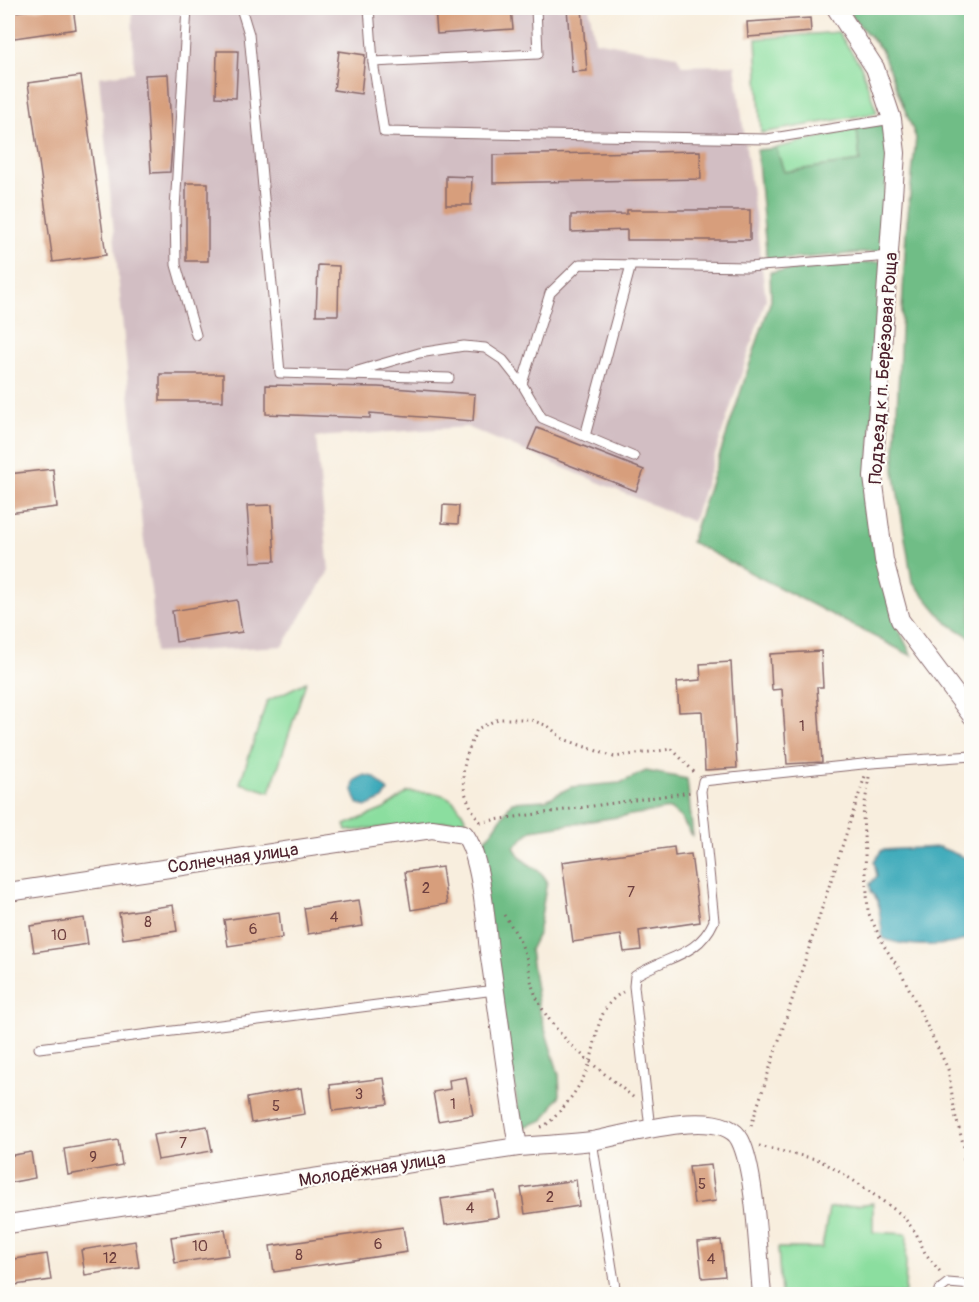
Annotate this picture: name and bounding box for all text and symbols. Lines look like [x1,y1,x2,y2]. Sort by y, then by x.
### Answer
street label: Подъезд к п. Берёзовая Роща [864,251,903,485]
house number: 1 [799,717,805,736]
street label: Солнечная улица [166,838,300,879]
house number: 2 [422,879,430,898]
house number: 7 [627,883,635,902]
house number: 4 [330,908,339,927]
house number: 8 [144,913,152,932]
house number: 6 [249,920,257,939]
house number: 10 [51,926,67,945]
house number: 3 [355,1085,363,1104]
house number: 1 [450,1095,456,1114]
house number: 5 [272,1097,280,1116]
house number: 7 [179,1134,187,1153]
street label: Молодёжная улица [297,1147,447,1192]
house number: 9 [89,1148,97,1167]
house number: 5 [698,1175,706,1194]
house number: 2 [546,1188,554,1207]
house number: 4 [466,1199,475,1218]
house number: 6 [374,1235,382,1254]
house number: 10 [192,1237,208,1256]
house number: 8 [295,1246,303,1265]
house number: 12 [103,1249,117,1268]
house number: 4 [707,1250,716,1269]

